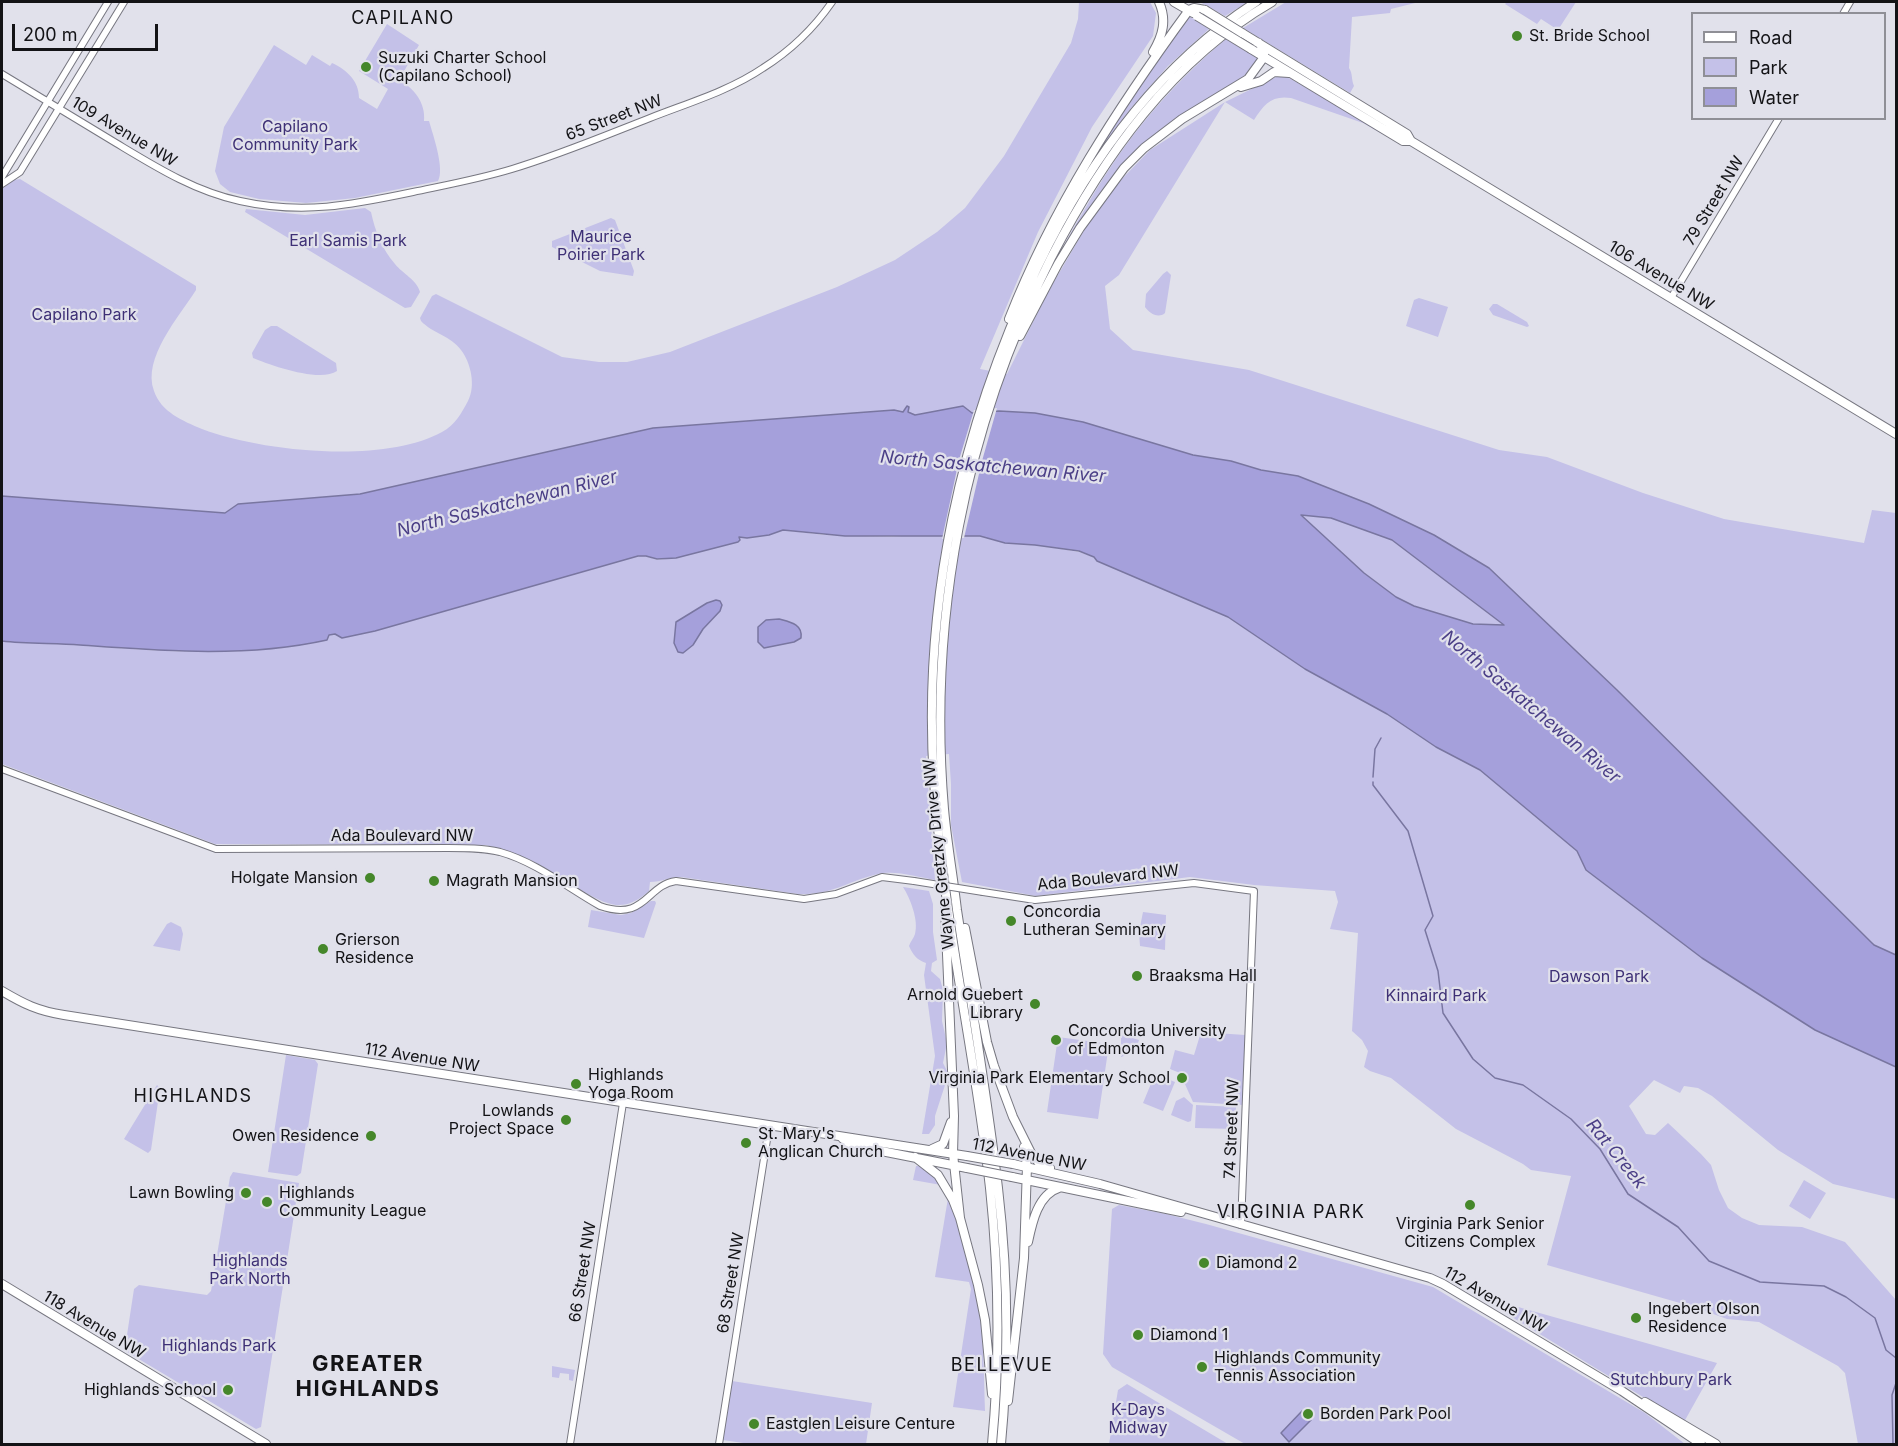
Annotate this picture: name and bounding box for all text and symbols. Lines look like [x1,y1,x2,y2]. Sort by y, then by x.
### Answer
district label: CAPILANO [351,8,455,30]
scale bar [15,12,160,50]
legend [1691,12,1886,120]
text: 200 m [23,24,78,45]
place label: St. Bride School [1529,26,1650,46]
text: Road [1749,27,1792,48]
marker: St. Bride School [1510,29,1524,43]
place label: Suzuki Charter School (Capilano School) [378,48,546,86]
text: Park [1749,57,1788,78]
marker: Suzuki Charter School (Capilano School) [359,60,373,74]
text: Water [1749,87,1799,108]
street label: 65 Street NW [563,91,665,145]
street label: 109 Avenue NW [68,93,180,171]
park label: Capilano Community Park [232,117,358,155]
street label: 79 Street NW [1680,153,1748,249]
park label: Maurice Poirier Park [557,227,645,265]
park label: Earl Samis Park [289,231,407,251]
street label: 106 Avenue NW [1605,237,1717,315]
park label: Capilano Park [31,305,137,325]
water label: North Saskatchewan River [879,446,1107,488]
water label: North Saskatchewan River [395,466,619,542]
water label: North Saskatchewan River [1437,626,1625,788]
street label: Wayne Gretzky Drive NW [919,758,959,950]
street label: Ada Boulevard NW [331,826,473,846]
street label: Ada Boulevard NW [1036,861,1180,895]
place label: Holgate Mansion [231,868,358,888]
marker: Holgate Mansion [363,871,377,885]
place label: Magrath Mansion [446,871,578,891]
marker: Magrath Mansion [427,874,441,888]
place label: Concordia Lutheran Seminary [1023,902,1166,940]
marker: Concordia Lutheran Seminary [1004,914,1018,928]
place label: Grierson Residence [335,930,414,968]
marker: Grierson Residence [316,942,330,956]
place label: Braaksma Hall [1149,966,1257,986]
park label: Dawson Park [1549,967,1649,987]
marker: Braaksma Hall [1130,969,1144,983]
place label: Arnold Guebert Library [907,985,1023,1023]
park label: Kinnaird Park [1386,986,1486,1006]
marker: Arnold Guebert Library [1028,997,1042,1011]
place label: Concordia University of Edmonton [1068,1021,1227,1059]
marker: Concordia University of Edmonton [1049,1033,1063,1047]
street label: 112 Avenue NW [363,1039,481,1077]
place label: Highlands Yoga Room [588,1065,674,1103]
place label: Virginia Park Elementary School [928,1068,1170,1088]
marker: Virginia Park Elementary School [1175,1071,1189,1085]
marker: Highlands Yoga Room [569,1077,583,1091]
street label: 74 Street NW [1221,1078,1243,1180]
district label: HIGHLANDS [133,1086,253,1108]
place label: Lowlands Project Space [449,1101,554,1139]
marker: Lowlands Project Space [559,1113,573,1127]
water label: Rat Creek [1581,1115,1651,1193]
place label: St. Mary's Anglican Church [758,1124,883,1162]
place label: Owen Residence [232,1126,359,1146]
marker: Owen Residence [364,1129,378,1143]
street label: 112 Avenue NW [970,1135,1088,1175]
marker: St. Mary's Anglican Church [739,1136,753,1150]
place label: Lawn Bowling [129,1183,234,1203]
place label: Highlands Community League [279,1183,426,1221]
marker: Lawn Bowling [239,1186,253,1200]
marker: Highlands Community League [260,1195,274,1209]
marker: Virginia Park Senior Citizens Complex [1463,1198,1477,1212]
district label: VIRGINIA PARK [1217,1202,1365,1224]
place label: Virginia Park Senior Citizens Complex [1396,1214,1544,1252]
street label: 66 Street NW [566,1220,600,1324]
street label: 68 Street NW [714,1231,748,1335]
park label: Highlands Park North [209,1251,291,1289]
place label: Diamond 2 [1216,1253,1298,1273]
marker: Diamond 2 [1197,1256,1211,1270]
street label: 112 Avenue NW [1440,1263,1550,1337]
street label: 118 Avenue NW [39,1287,149,1363]
place label: Ingebert Olson Residence [1648,1299,1760,1337]
marker: Ingebert Olson Residence [1629,1311,1643,1325]
place label: Diamond 1 [1150,1325,1228,1345]
marker: Diamond 1 [1131,1328,1145,1342]
park label: Highlands Park [162,1336,276,1356]
place label: Highlands Community Tennis Association [1214,1348,1381,1386]
district label: GREATER HIGHLANDS [296,1351,440,1402]
district label: BELLEVUE [951,1355,1053,1377]
marker: Highlands Community Tennis Association [1195,1360,1209,1374]
park label: Stutchbury Park [1610,1370,1732,1390]
place label: Highlands School [84,1380,216,1400]
marker: Highlands School [221,1383,235,1397]
park label: K-Days Midway [1109,1400,1167,1438]
place label: Borden Park Pool [1320,1404,1451,1424]
marker: Borden Park Pool [1301,1407,1315,1421]
place label: Eastglen Leisure Centure [766,1414,955,1434]
marker: Eastglen Leisure Centure [747,1417,761,1431]

